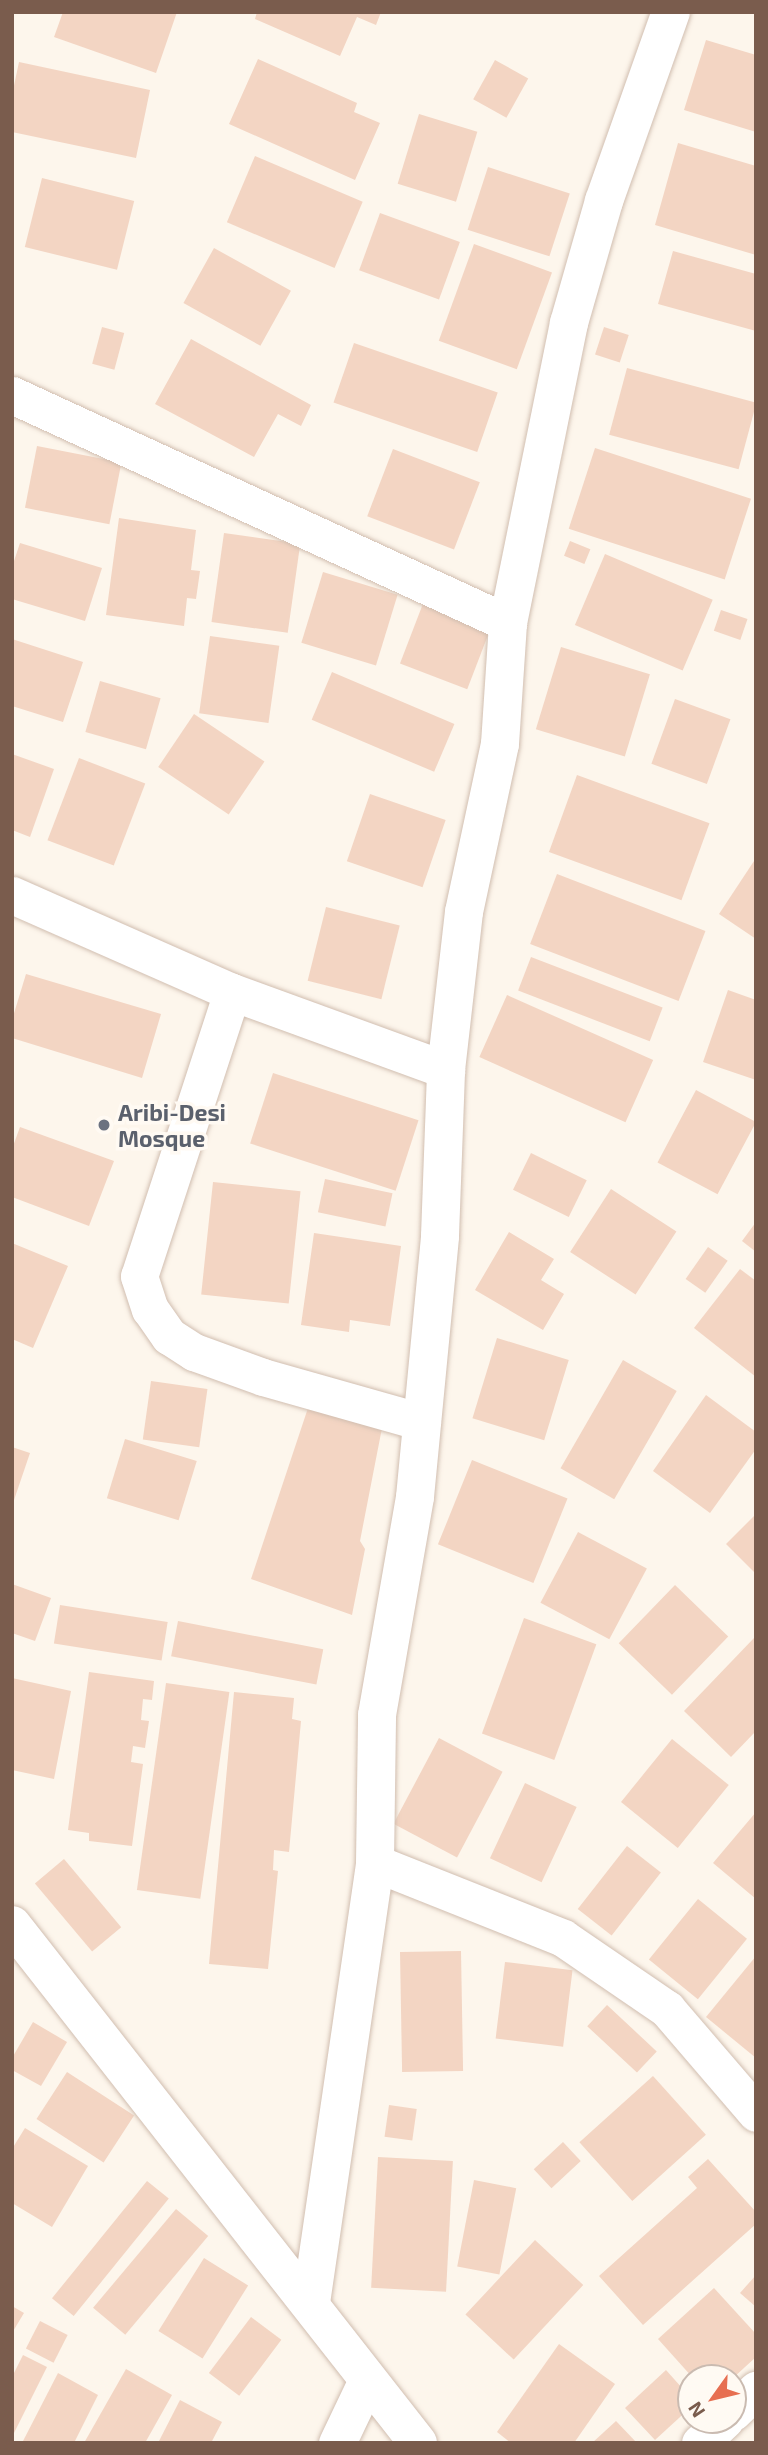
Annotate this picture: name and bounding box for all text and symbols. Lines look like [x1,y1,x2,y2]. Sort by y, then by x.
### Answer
place label: Aribi-Desi Mosque [118,1098,226,1152]
marker: Aribi-Desi Mosque [96,1117,112,1133]
north arrow [677,2364,747,2434]
text: N [682,2398,709,2422]

